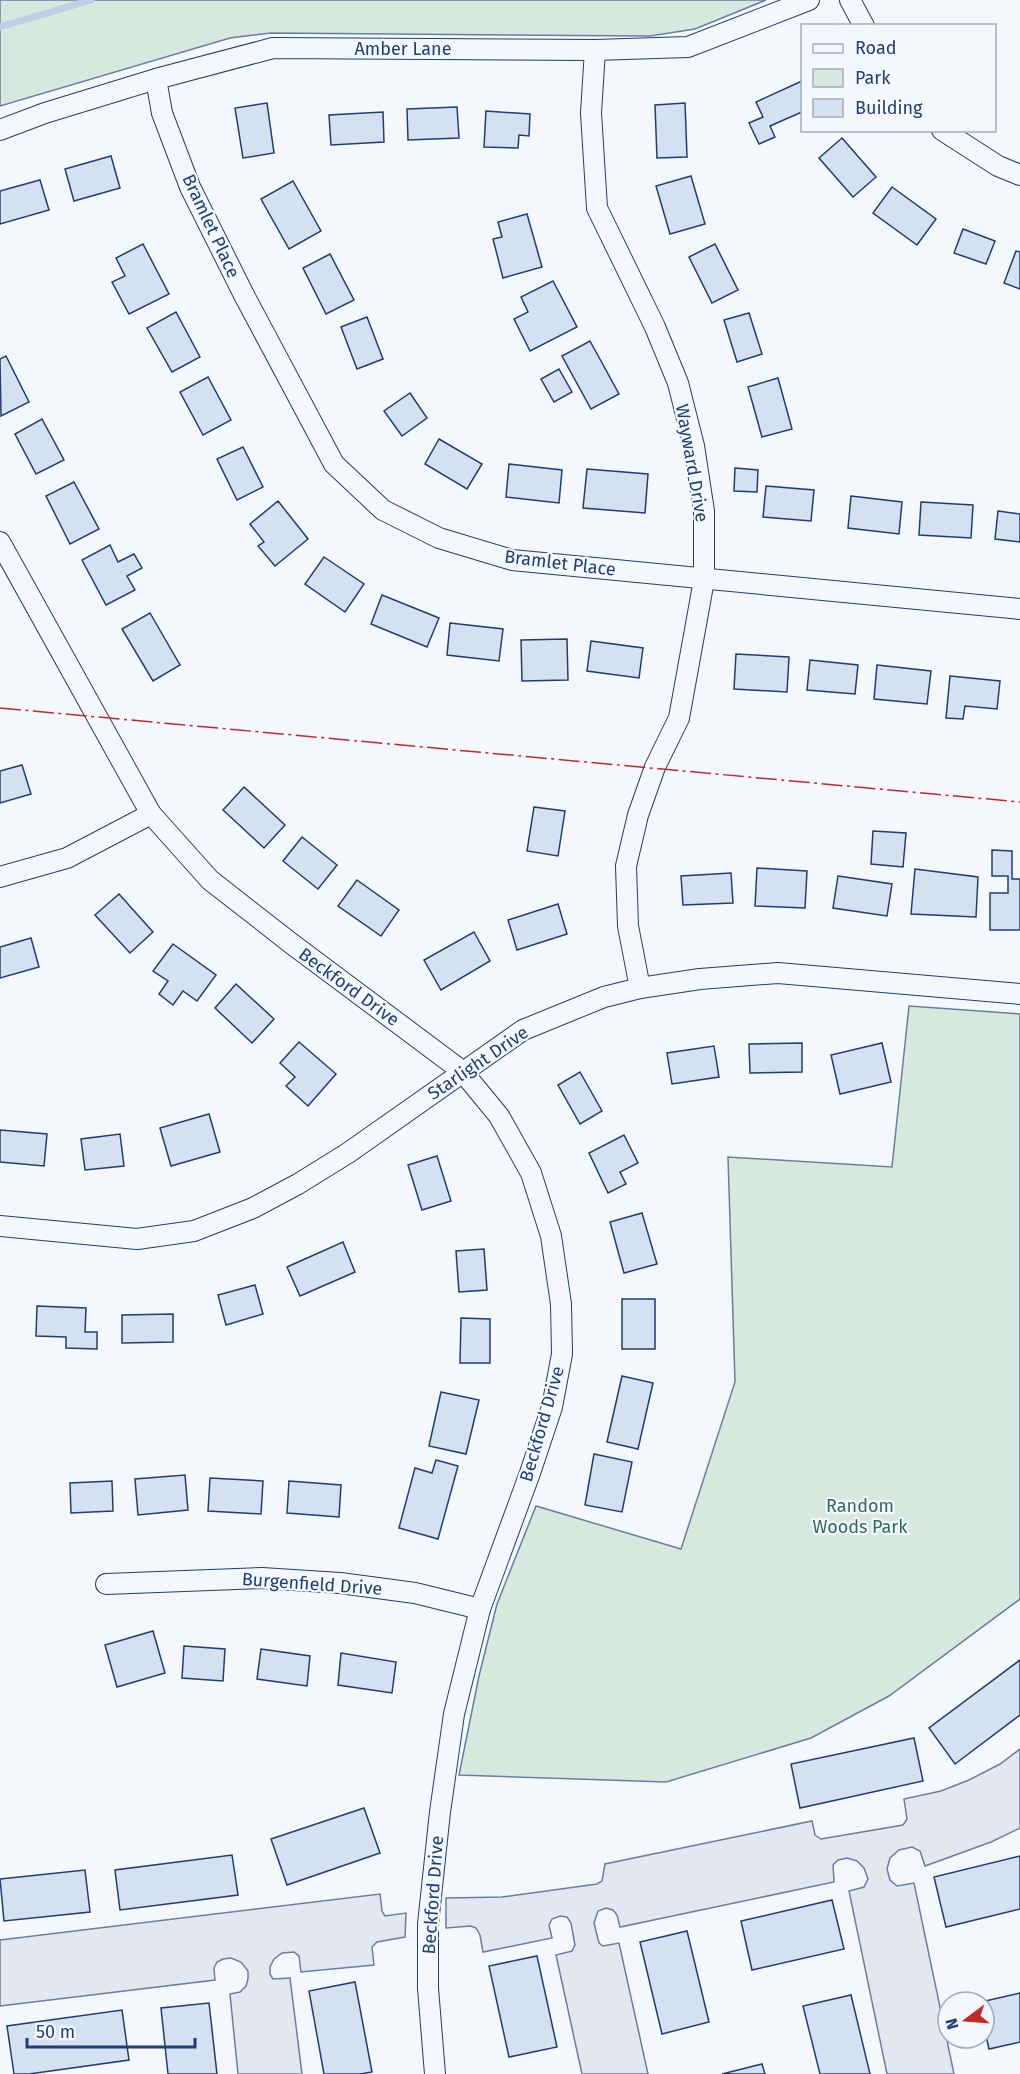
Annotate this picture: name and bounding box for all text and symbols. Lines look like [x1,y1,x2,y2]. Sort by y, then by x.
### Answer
legend [801,24,996,132]
text: Road [855,37,897,59]
street label: Amber Lane [355,38,451,60]
text: Park [855,67,891,89]
text: Building [855,97,923,119]
street label: Bramlet Place [177,171,245,281]
street label: Wayward Drive [671,402,713,524]
street label: Bramlet Place [503,545,617,581]
street label: Beckford Drive [294,943,404,1031]
street label: Starlight Drive [423,1021,533,1105]
street label: Beckford Drive [515,1364,569,1484]
park label: Random Woods Park [812,1495,908,1538]
street label: Burgenfield Drive [241,1568,383,1600]
street label: Beckford Drive [418,1835,448,1955]
north arrow [936,1990,996,2050]
scale bar [27,2011,195,2049]
text: N [941,2016,963,2032]
text: 50 m [36,2021,75,2043]

